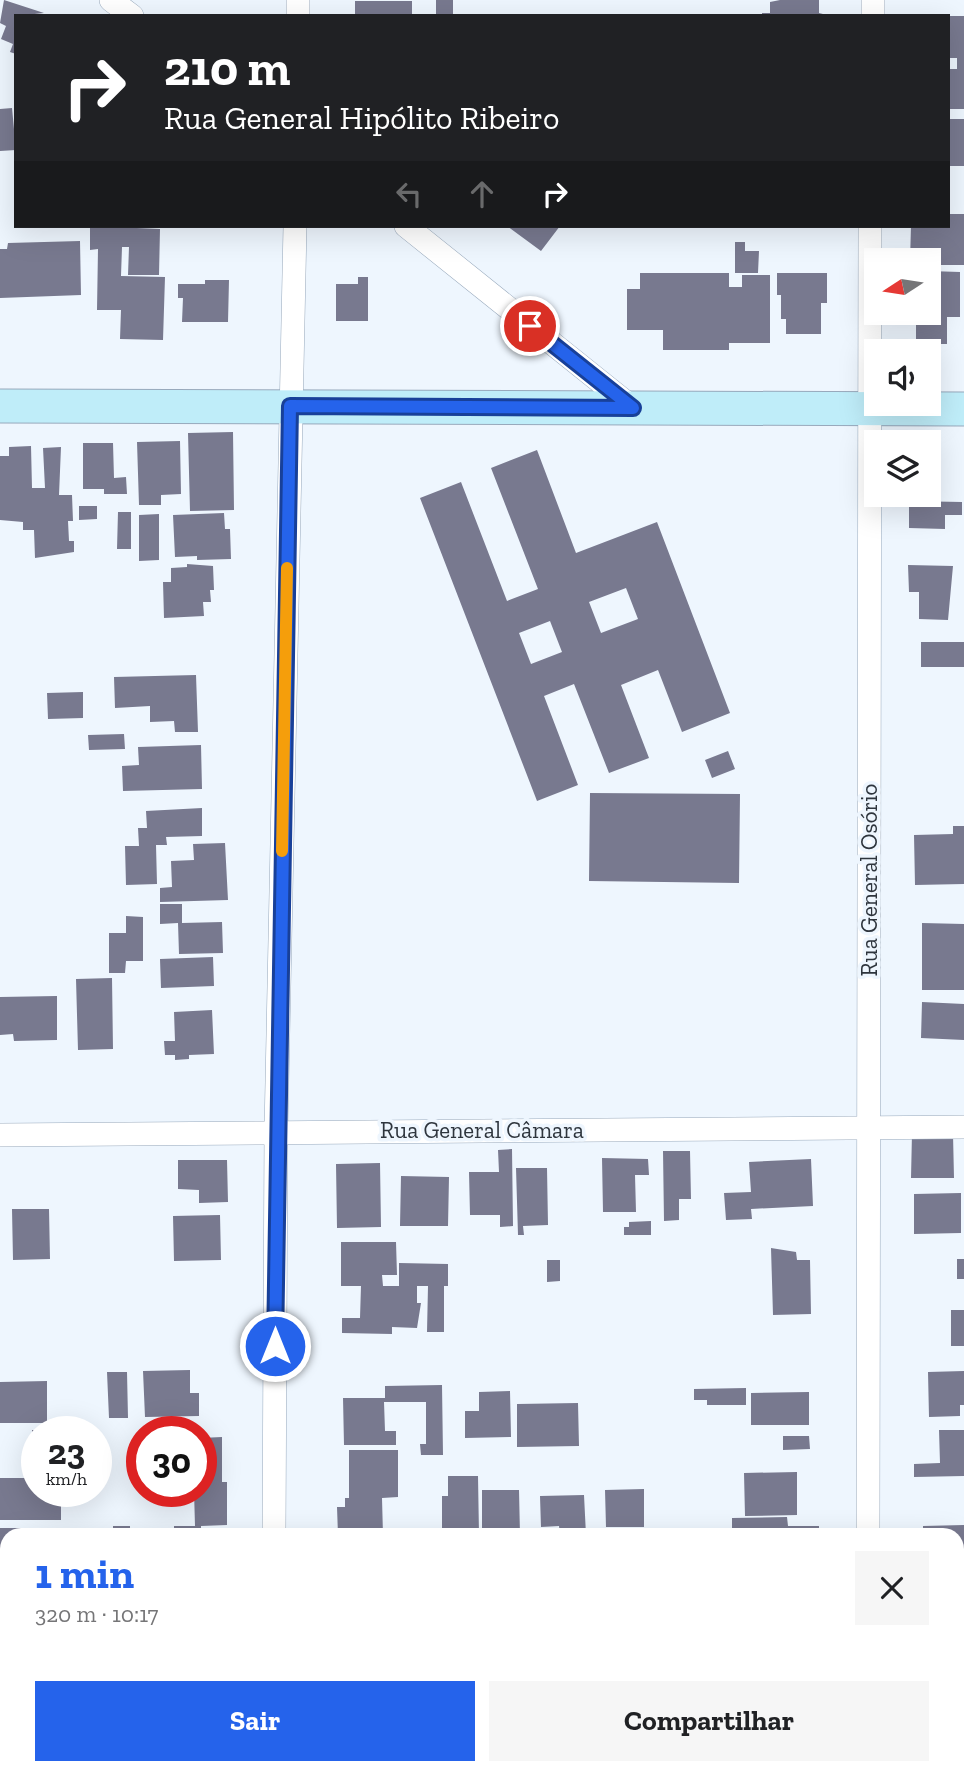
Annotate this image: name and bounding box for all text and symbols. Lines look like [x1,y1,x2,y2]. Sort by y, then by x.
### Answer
text: 210 m [164,39,290,98]
icon: right [49,42,140,133]
text: Rua General Hipólito Ribeiro [164,99,559,137]
icon: left [390,175,428,213]
icon: ahead [463,175,501,213]
icon: right [536,175,574,213]
north arrow [864,248,942,326]
map controls [864,248,941,507]
pin [500,296,560,356]
icon: arrive [511,307,549,345]
button: sound [864,339,941,416]
button: layers [864,430,941,507]
street label: Rua General Osório [855,784,883,976]
street label: Rua General Câmara [380,1116,584,1144]
position arrow [238,1309,312,1383]
speed limit sign: 30 [126,1416,217,1507]
text: 23 [48,1431,85,1473]
text: km/h [46,1468,87,1490]
text: 1 min [35,1548,134,1599]
button: close [855,1551,929,1625]
text: 320 m · 10:17 [35,1600,158,1628]
button: Sair [35,1681,475,1761]
button: Compartilhar [489,1681,929,1761]

